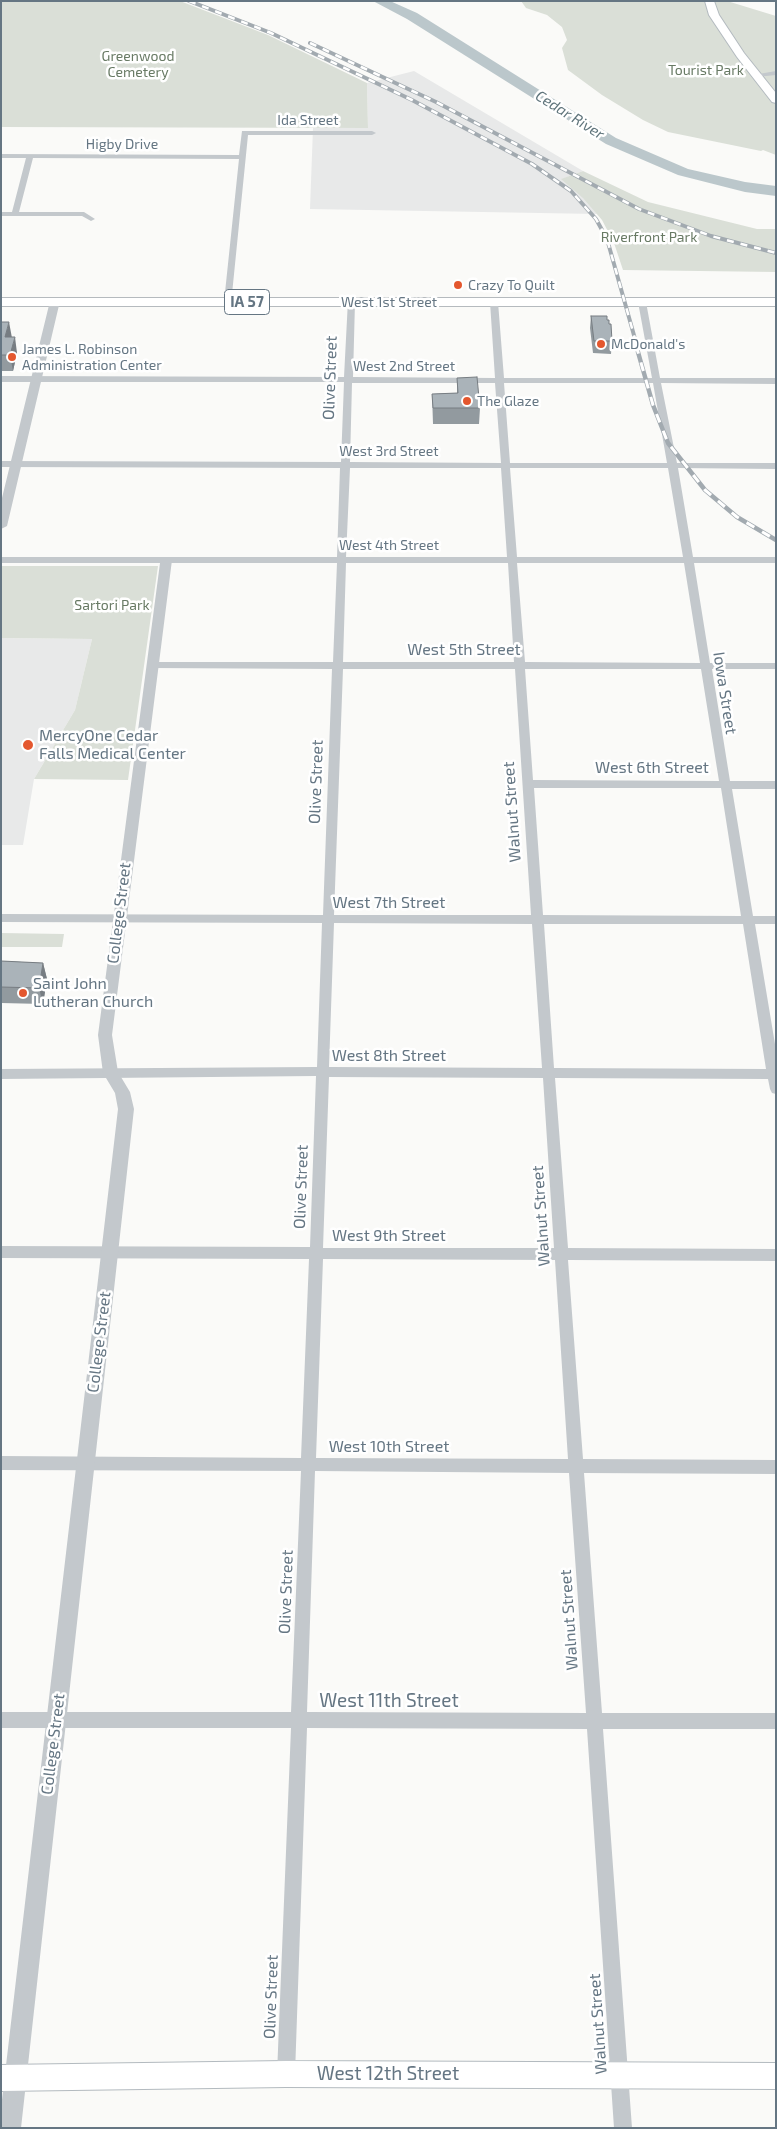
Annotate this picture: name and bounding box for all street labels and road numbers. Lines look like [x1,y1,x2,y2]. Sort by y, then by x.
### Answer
street label: Ida Street [277,112,339,128]
street label: Higby Drive [86,136,158,152]
road number: IA 57 [224,290,270,314]
street label: West 1st Street [341,294,437,310]
street label: Olive Street [319,335,341,421]
street label: West 2nd Street [353,358,455,374]
street label: West 3rd Street [339,443,439,459]
street label: West 4th Street [339,537,439,553]
street label: West 5th Street [407,640,521,660]
street label: Iowa Street [709,650,741,736]
street label: Olive Street [305,739,327,825]
street label: West 6th Street [595,758,709,778]
street label: Walnut Street [499,761,525,863]
street label: College Street [103,861,135,965]
street label: West 7th Street [333,893,445,913]
street label: West 8th Street [332,1046,446,1066]
street label: Olive Street [290,1144,312,1230]
street label: Walnut Street [528,1165,554,1267]
street label: West 9th Street [332,1226,446,1246]
street label: College Street [83,1290,115,1394]
street label: West 10th Street [329,1437,449,1457]
street label: Olive Street [275,1549,297,1635]
street label: Walnut Street [556,1569,582,1671]
street label: West 11th Street [319,1690,459,1712]
street label: College Street [37,1692,69,1796]
street label: Olive Street [260,1954,282,2040]
street label: Walnut Street [585,1973,611,2075]
street label: West 12th Street [317,2063,459,2085]

